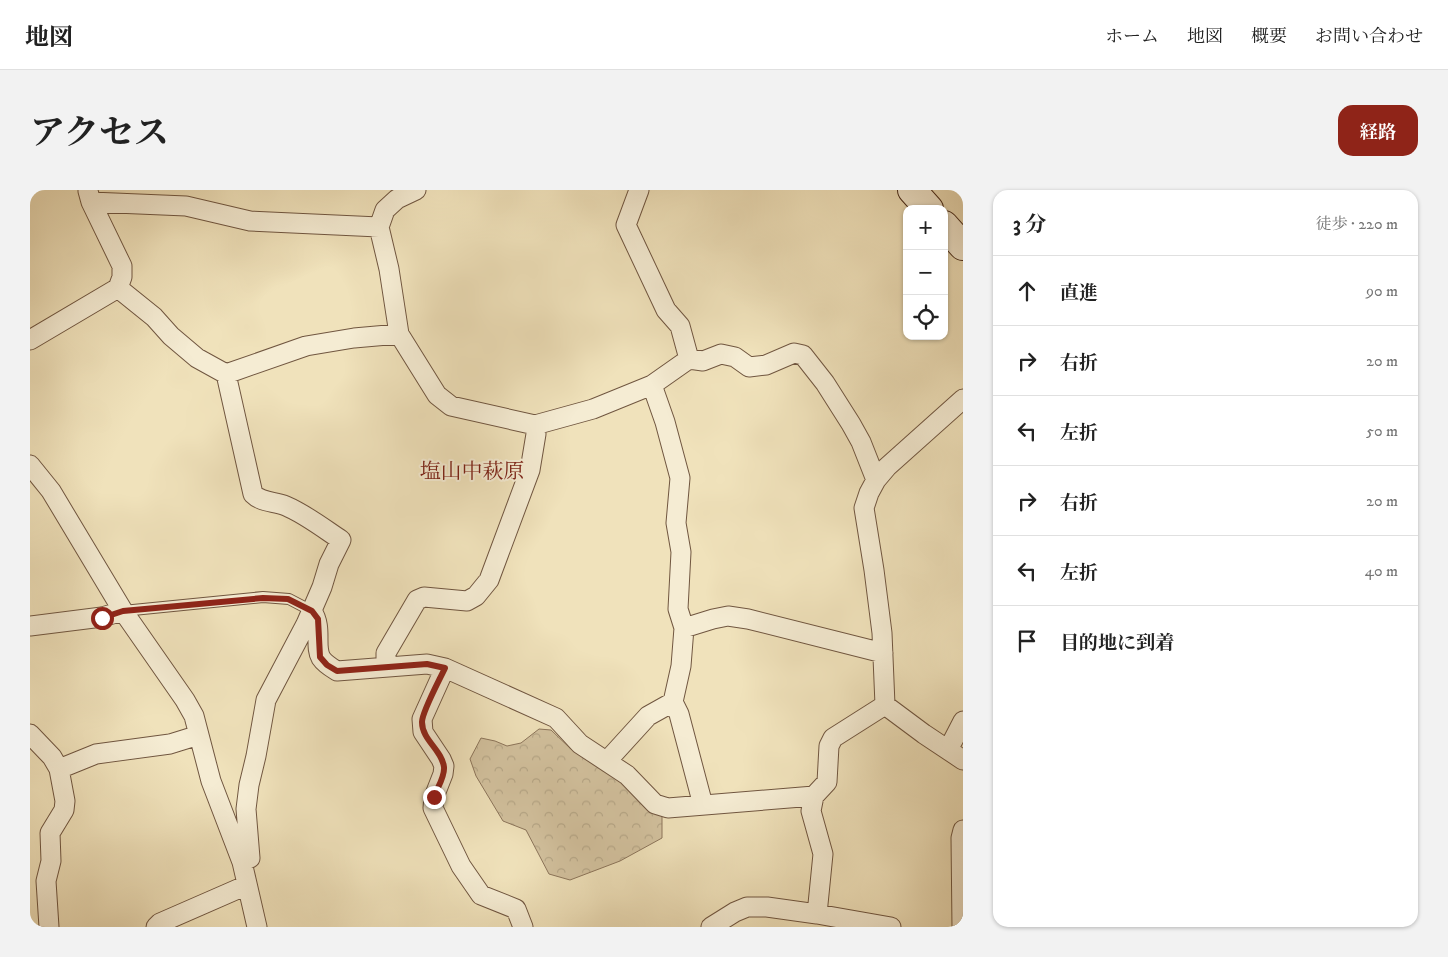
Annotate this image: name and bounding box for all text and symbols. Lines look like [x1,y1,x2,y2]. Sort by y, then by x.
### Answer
text: 地図 [25,23,73,53]
text: ホーム [1105,26,1159,48]
text: 地図 [1187,26,1223,48]
text: 概要 [1251,26,1287,48]
text: お問い合わせ [1315,26,1423,48]
button: 経路 [1338,105,1418,156]
text: アクセス [30,112,169,156]
map controls [903,205,948,340]
button: + [903,205,948,250]
text: 3 分 [1013,212,1046,238]
text: 徒歩 · 220 m [1316,214,1398,234]
button: − [903,250,948,295]
icon: ahead [1013,277,1041,305]
text: 90 m [1366,281,1398,301]
text: 直進 [1060,282,1098,305]
button: locate [903,295,948,340]
icon: right [1013,347,1041,375]
text: 20 m [1366,351,1398,371]
text: 右折 [1060,352,1098,375]
icon: left [1013,417,1041,445]
text: 50 m [1366,421,1398,441]
text: 左折 [1060,422,1098,445]
district label: 塩山中萩原 [420,459,525,485]
icon: right [1013,487,1041,515]
text: 20 m [1366,491,1398,511]
text: 右折 [1060,492,1098,515]
icon: left [1013,557,1041,585]
text: 40 m [1365,561,1398,581]
text: 左折 [1060,562,1098,585]
route start [91,607,114,630]
icon: arrive [1013,627,1041,655]
text: 目的地に到着 [1060,632,1174,655]
route end [423,786,446,809]

